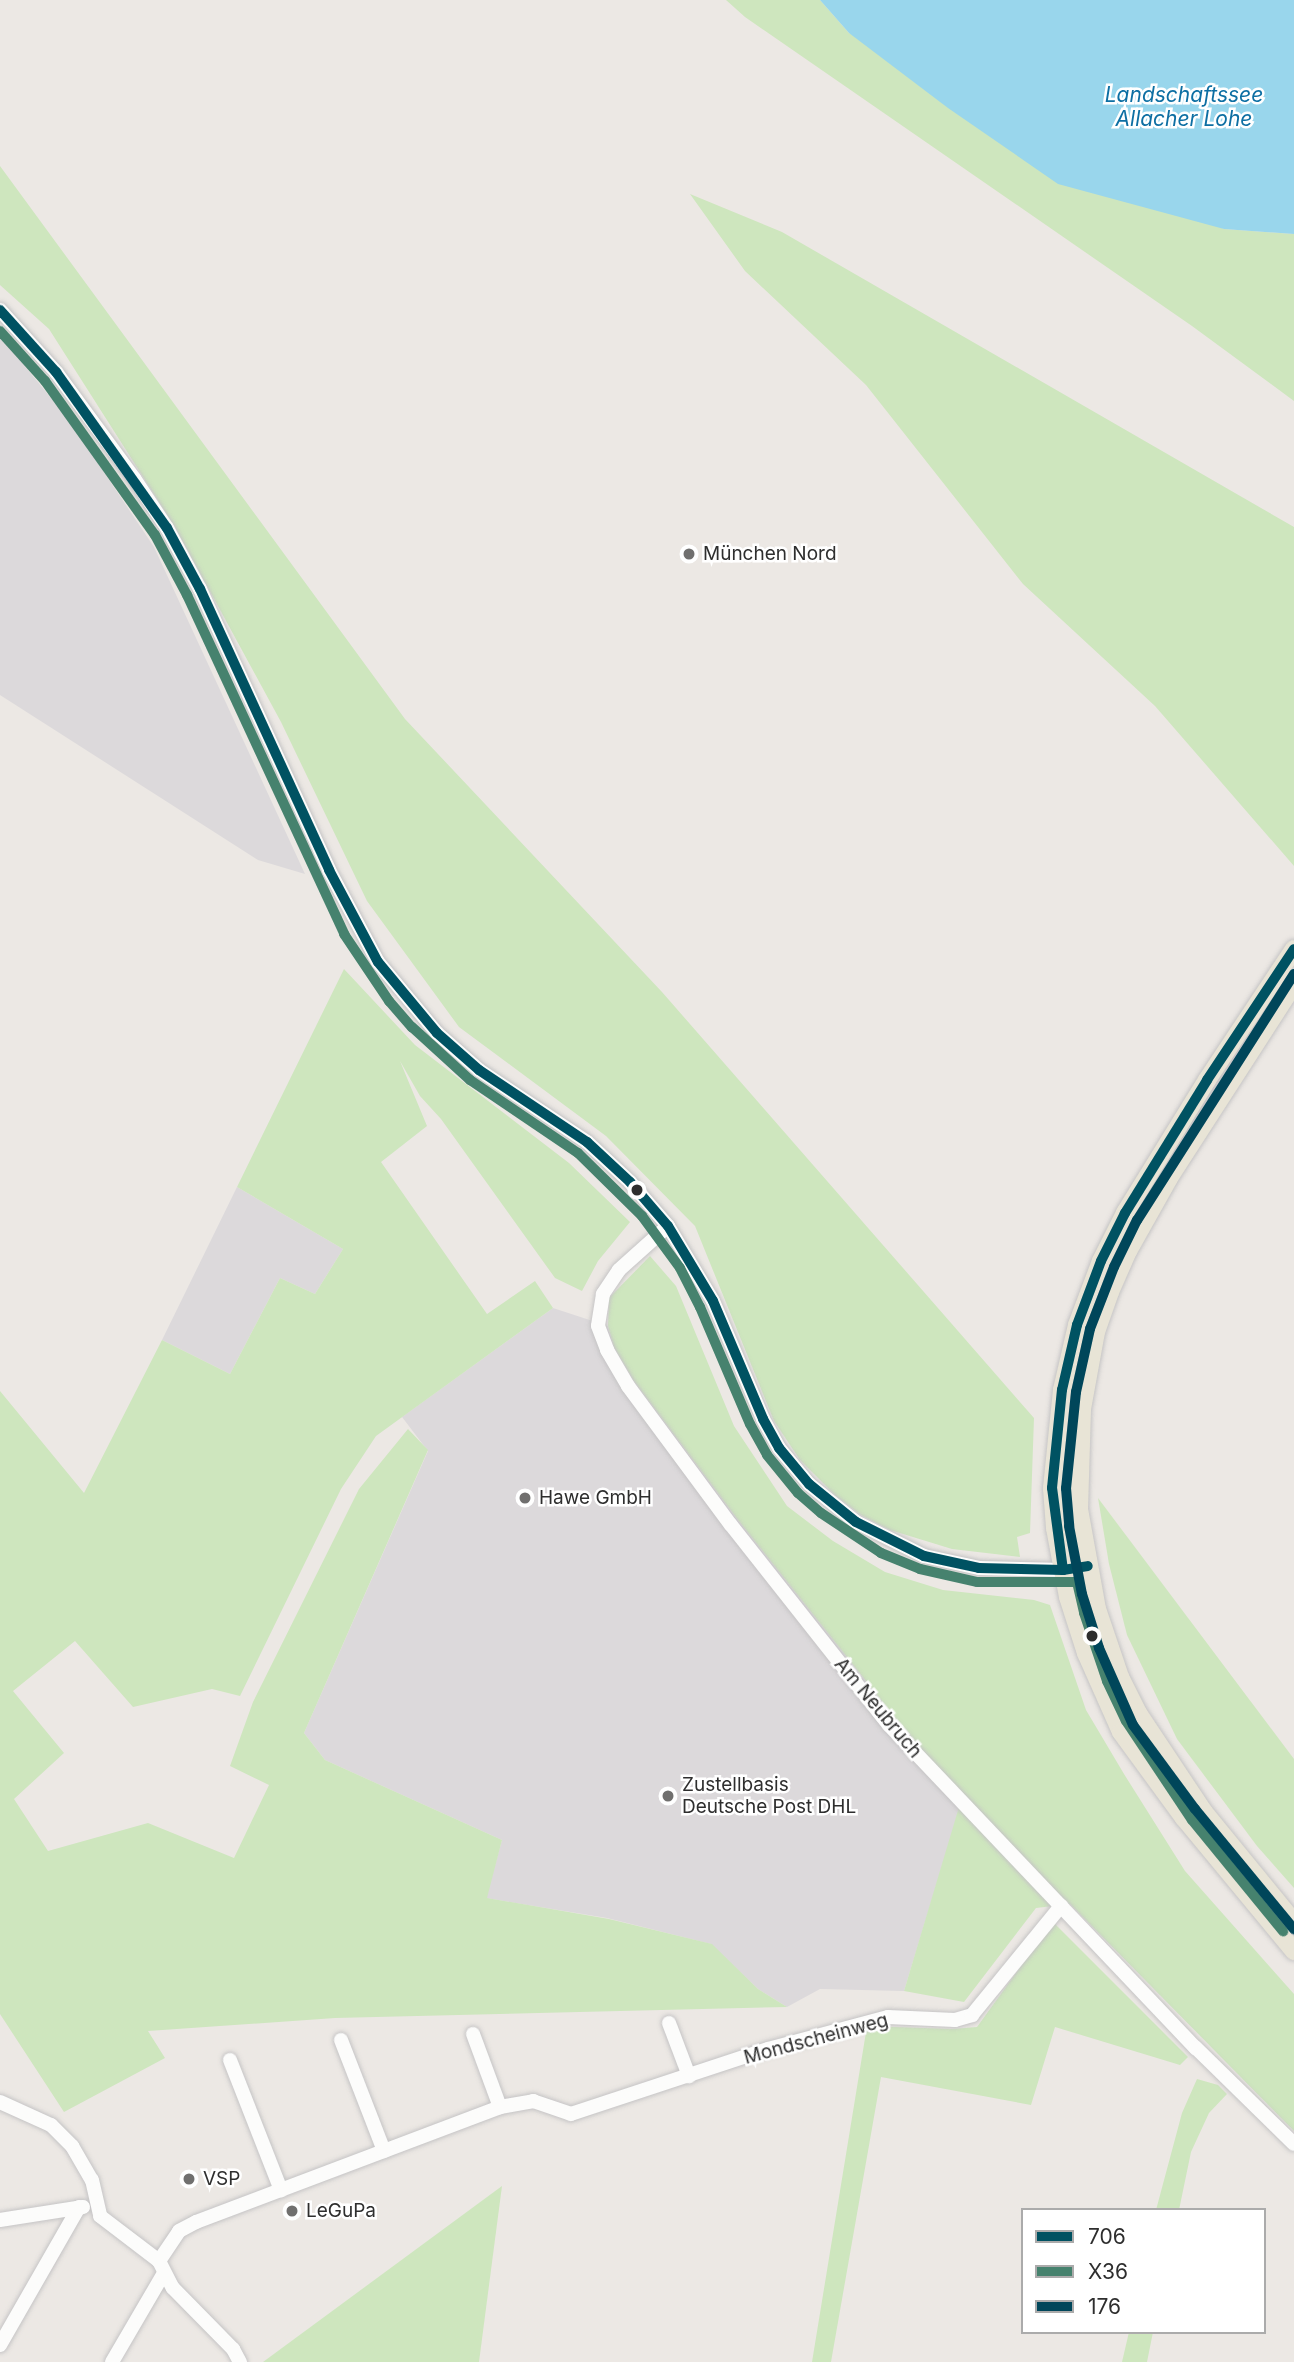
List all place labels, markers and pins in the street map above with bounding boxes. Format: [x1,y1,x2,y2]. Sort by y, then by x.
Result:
place label: München Nord [703,543,837,565]
marker: München Nord [681,546,697,562]
unlabelled marker [630,1183,644,1197]
place label: Hawe GmbH [539,1487,652,1509]
marker: Hawe GmbH [517,1490,533,1506]
unlabelled marker [1085,1629,1099,1643]
place label: Zustellbasis Deutsche Post DHL [682,1774,856,1818]
marker: Zustellbasis Deutsche Post DHL [660,1788,676,1804]
place label: VSP [203,2168,240,2190]
marker: VSP [181,2171,197,2187]
place label: LeGuPa [306,2200,376,2222]
marker: LeGuPa [284,2203,300,2219]

